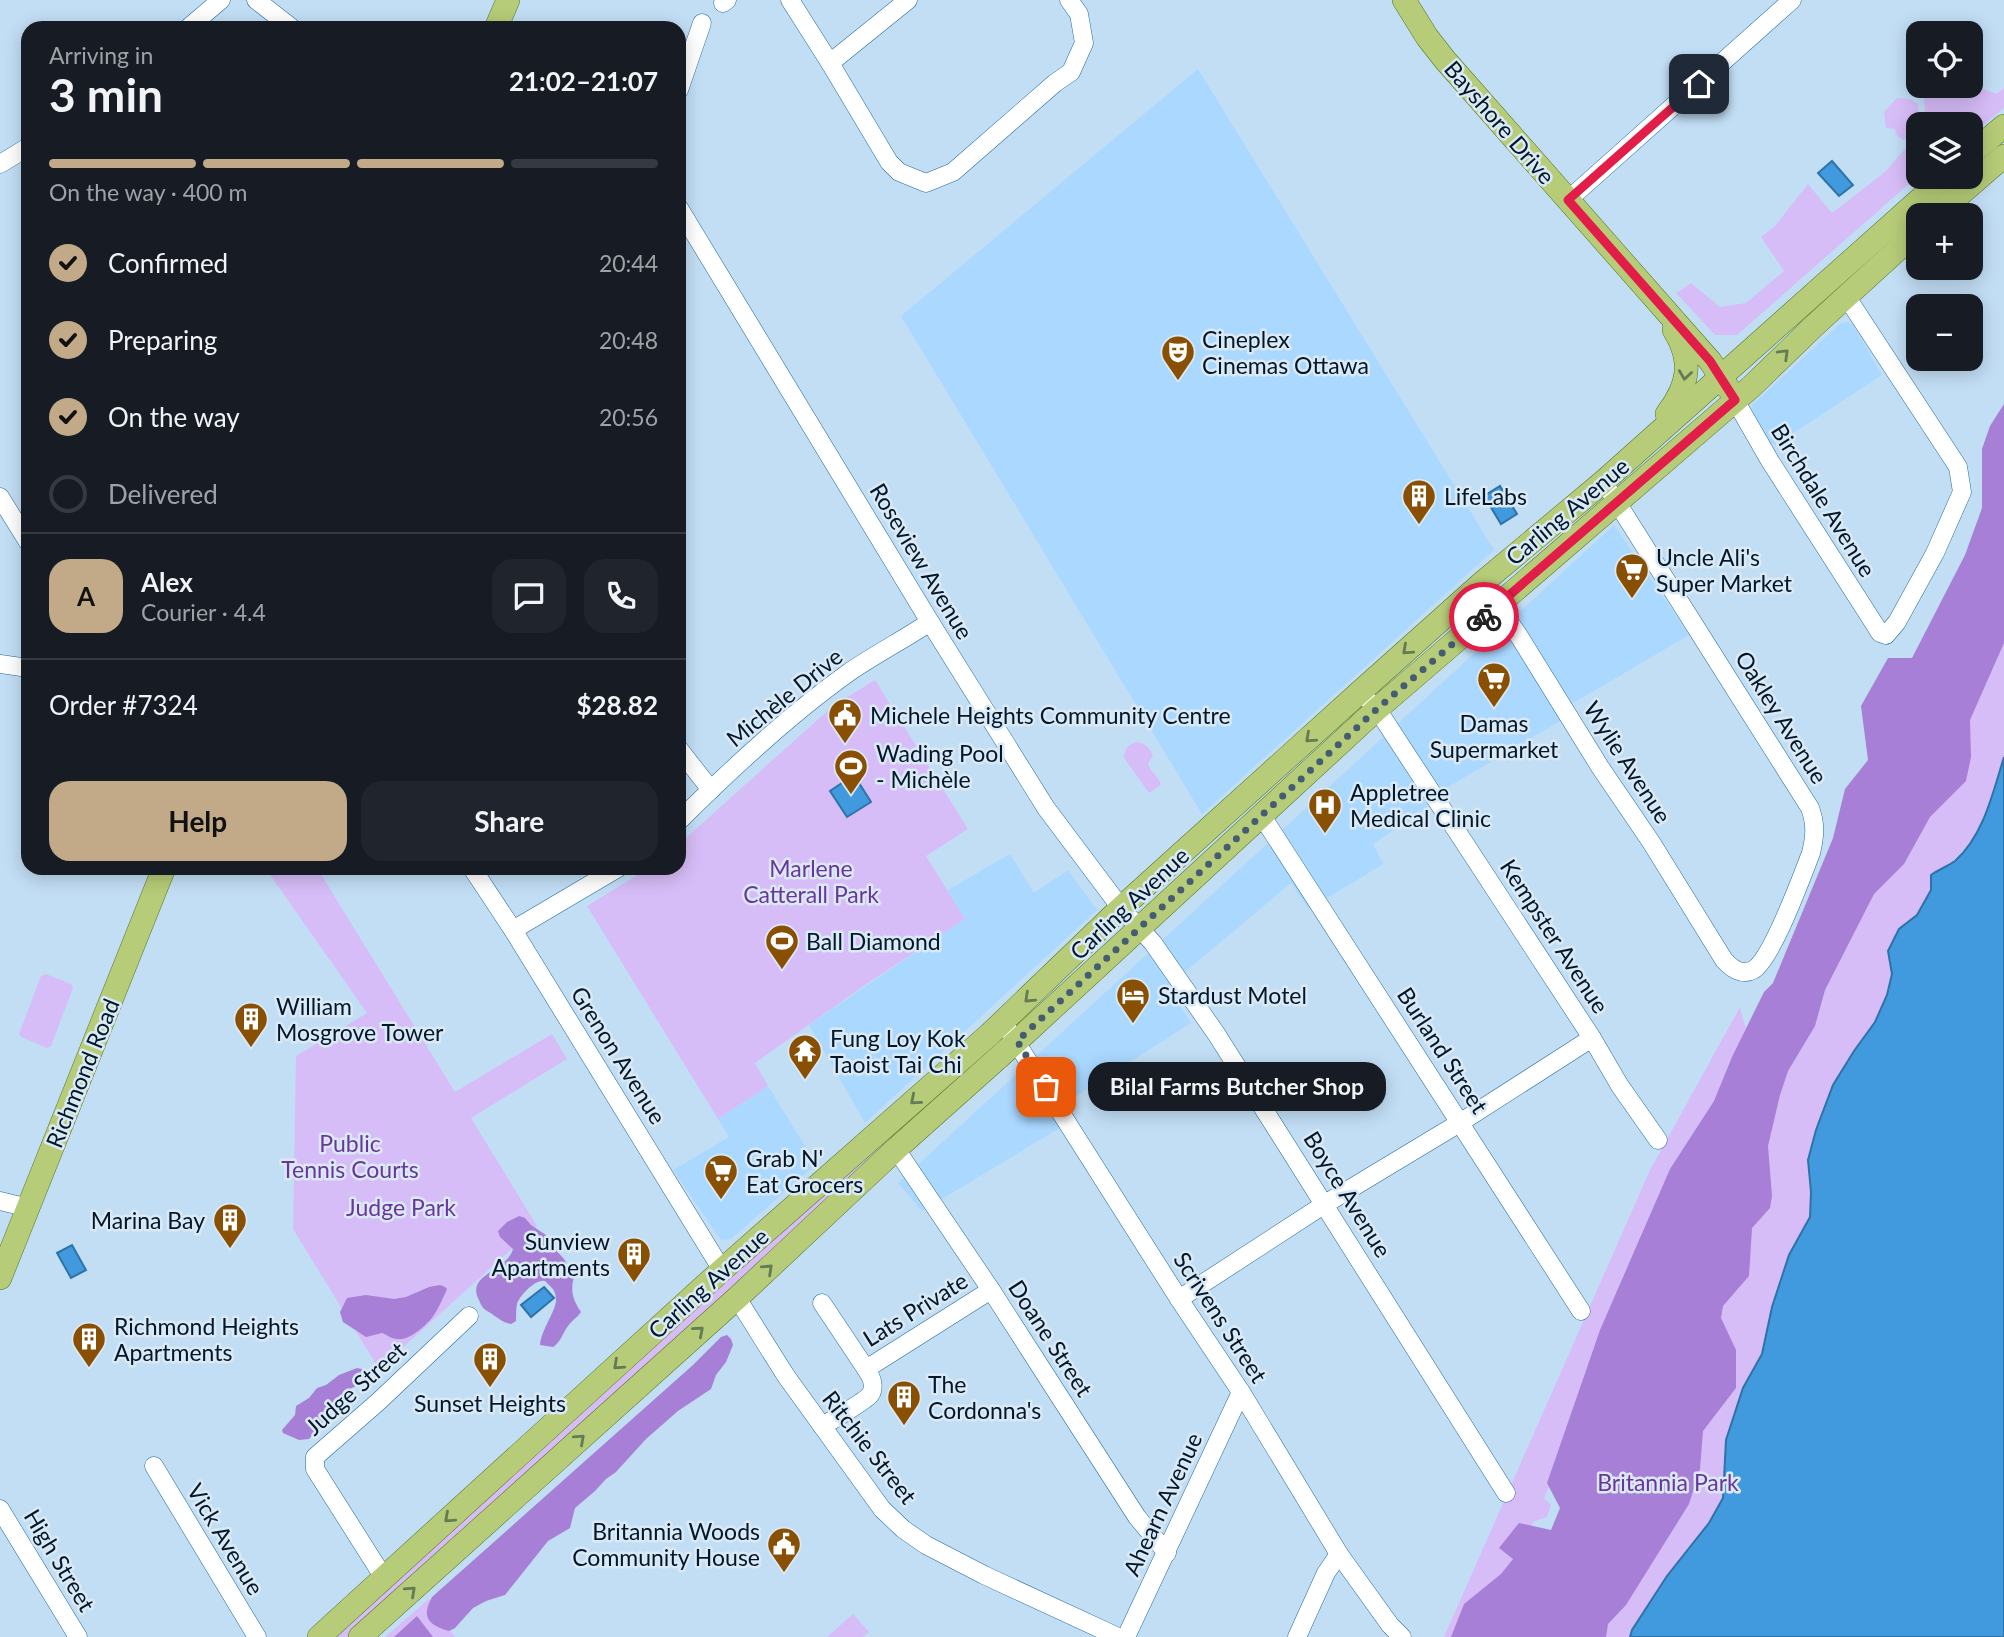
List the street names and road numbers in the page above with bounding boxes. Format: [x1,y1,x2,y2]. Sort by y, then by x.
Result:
street label: Bayshore Drive [1439,55,1561,189]
street label: Birchdale Avenue [1766,418,1882,582]
street label: Carling Avenue [1500,451,1634,571]
street label: Roseview Avenue [864,478,980,644]
street label: Michèle Drive [720,642,848,752]
street label: Oakley Avenue [1730,646,1834,788]
street label: Wylie Avenue [1578,696,1678,828]
street label: Carling Avenue [1064,841,1194,965]
street label: Kempster Avenue [1495,854,1615,1018]
street label: Grenon Avenue [566,981,672,1129]
street label: Burland Street [1392,982,1495,1119]
street label: Richmond Road [39,994,125,1152]
street label: Boyce Avenue [1298,1126,1398,1262]
street label: Carling Avenue [642,1222,774,1344]
street label: Scrivens Street [1168,1246,1274,1388]
street label: Lats Private [858,1266,972,1352]
street label: Doane Street [1003,1275,1099,1402]
street label: Judge Street [299,1335,412,1440]
street label: Ritchie Street [817,1385,923,1510]
street label: Ahearn Avenue [1117,1428,1207,1580]
street label: Vick Avenue [182,1478,270,1600]
street label: High Street [19,1504,102,1617]

